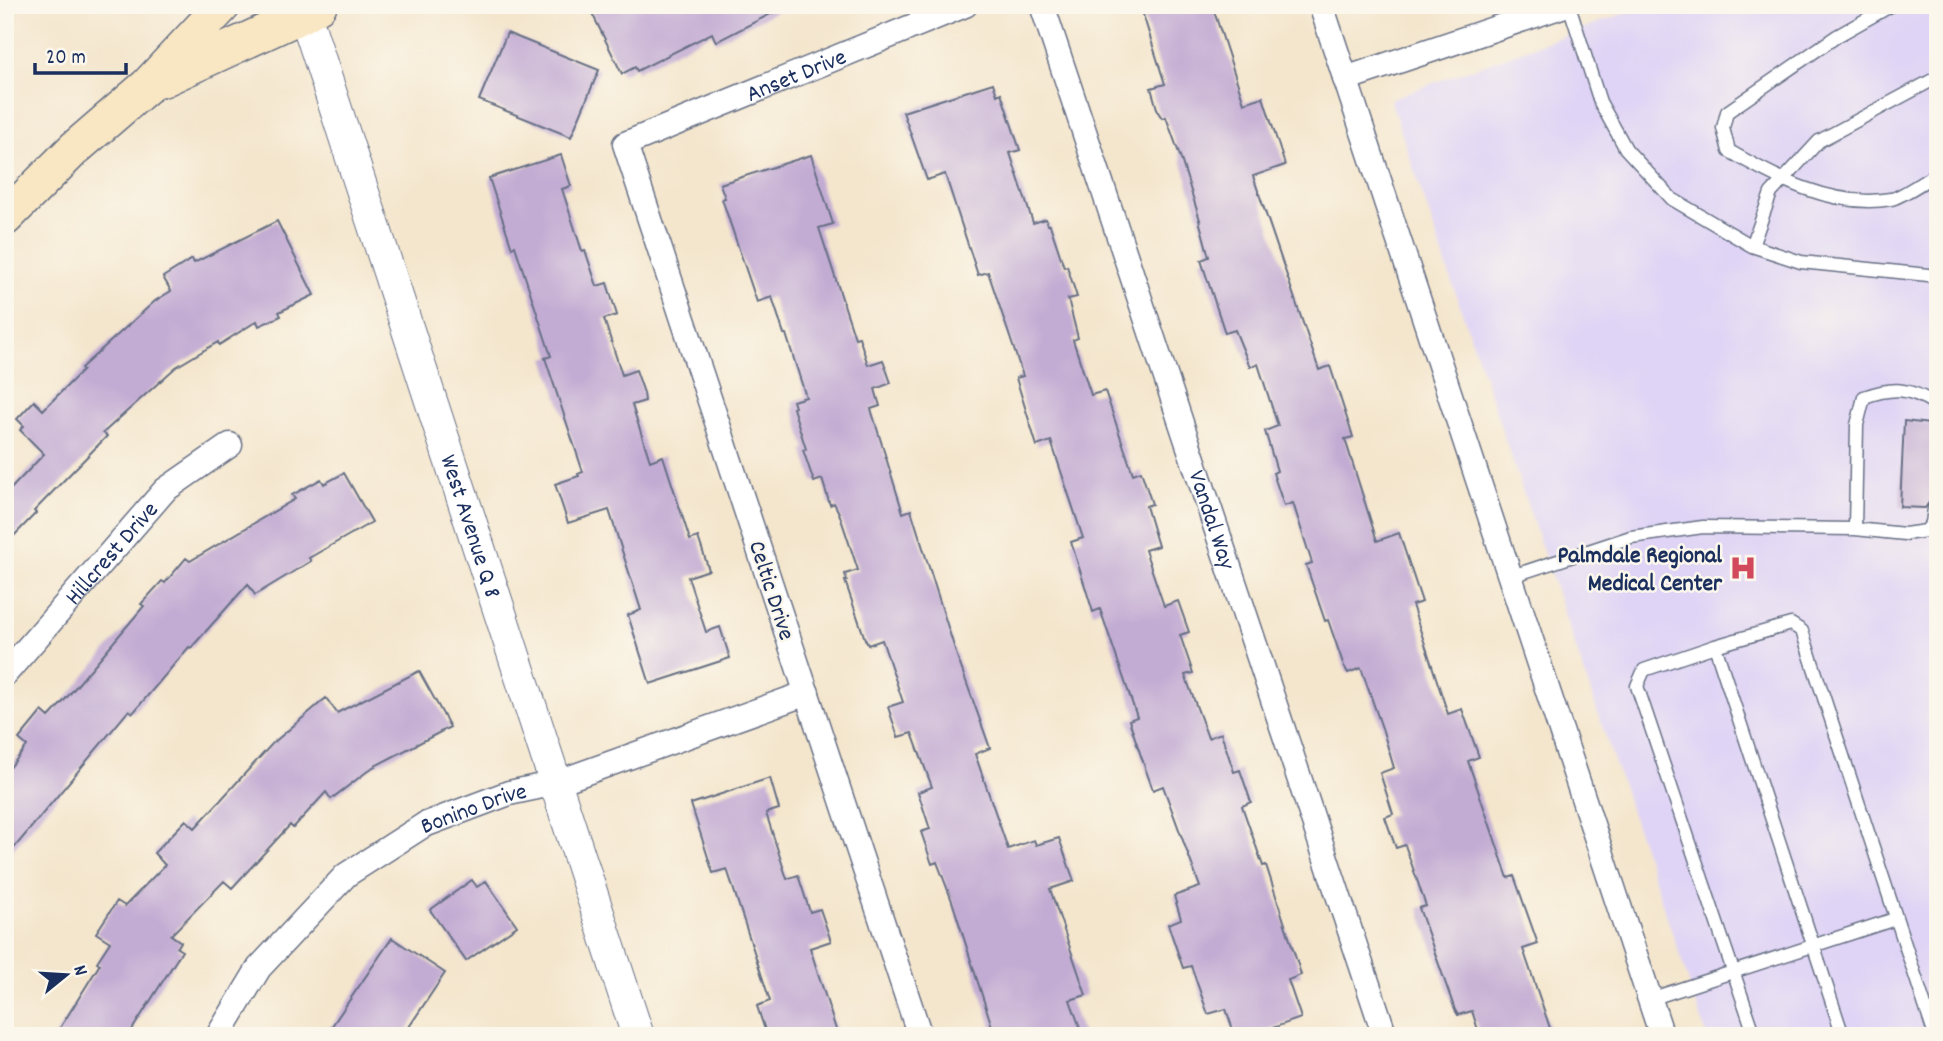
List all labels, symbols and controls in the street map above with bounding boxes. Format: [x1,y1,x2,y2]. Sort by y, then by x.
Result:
scale bar [35,32,126,76]
street label: Anset Drive [742,41,852,113]
text: 20 m [46,44,86,74]
street label: West Avenue Q 8 [430,451,508,603]
street label: Vandal Way [1178,466,1243,575]
street label: Hillcrest Drive [58,495,168,614]
street label: Celtic Drive [738,537,802,645]
place label: Palmdale Regional Medical Center [1557,540,1723,602]
hospital icon: Palmdale Regional Medical Center [1728,553,1758,583]
street label: Bonino Drive [416,776,530,845]
north arrow [32,940,102,1010]
text: N [65,962,93,979]

